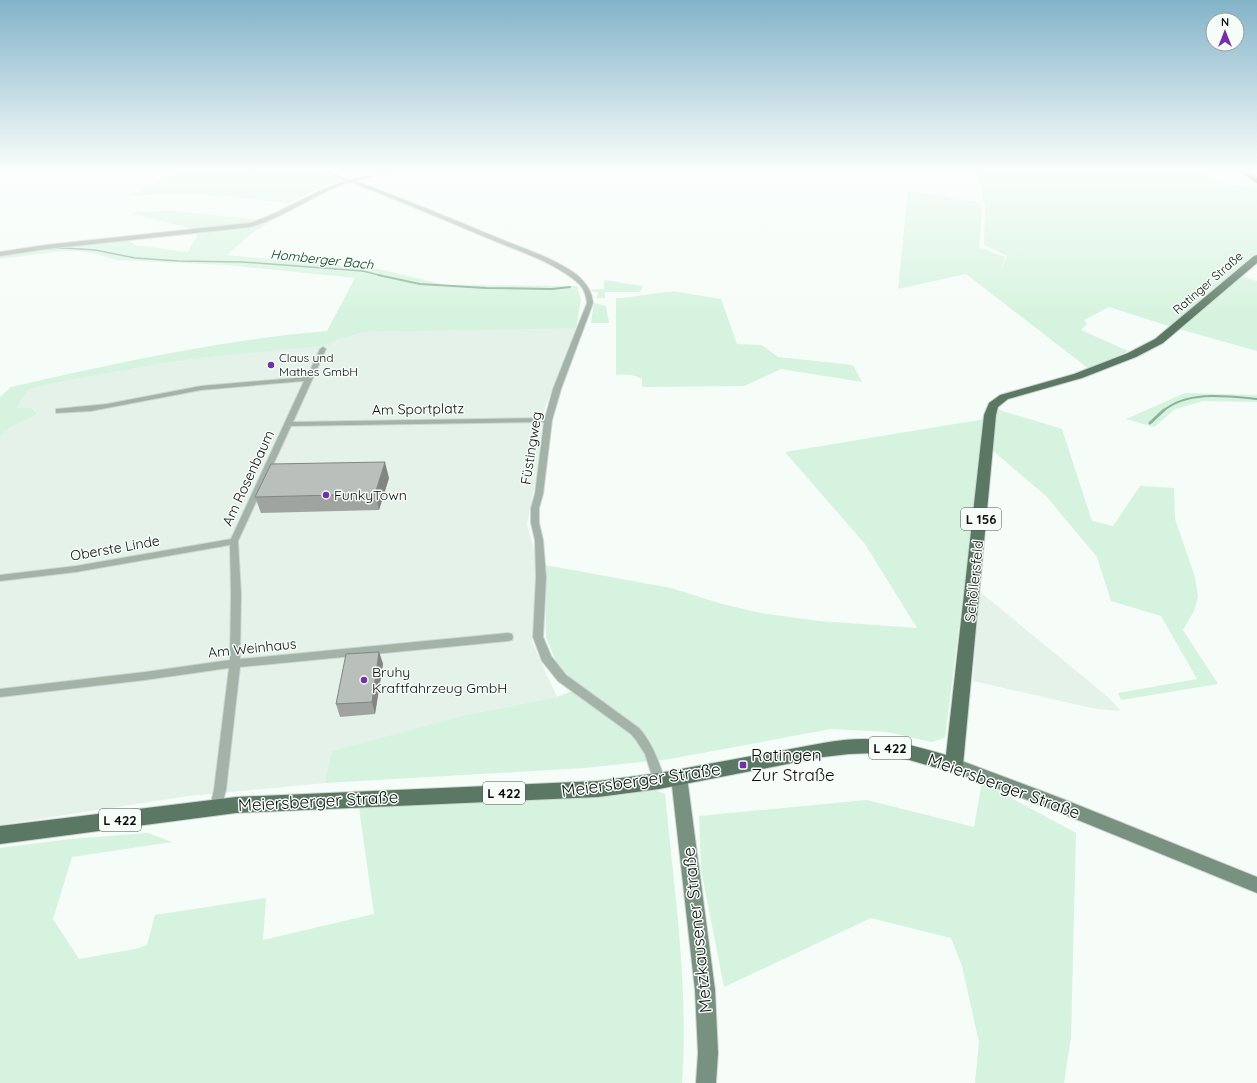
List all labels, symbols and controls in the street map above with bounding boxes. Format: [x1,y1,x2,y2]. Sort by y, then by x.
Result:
north arrow [1205,12,1245,52]
text: N [1221,15,1229,29]
water label: Homberger Bach [270,246,375,272]
street label: Ratinger Straße [1170,248,1246,317]
place label: Claus und Mathes GmbH [279,350,358,379]
marker: Claus und Mathes GmbH [266,360,276,370]
street label: Am Sportplatz [372,399,465,419]
street label: Füstingweg [516,410,546,486]
street label: Am Rosenbaum [218,427,278,529]
place label: FunkyTown [334,486,407,504]
marker: FunkyTown [321,490,331,500]
road number: L 156 [961,508,1001,530]
street label: Oberste Linde [69,531,161,565]
street label: Schöllersfeld [961,539,987,623]
street label: Am Weinhaus [207,634,297,662]
place label: Bruhy Kraftfahrzeug GmbH [372,663,507,697]
marker: Bruhy Kraftfahrzeug GmbH [359,675,369,685]
road number: L 422 [869,737,911,759]
place label: Ratingen Zur Straße [751,744,835,785]
street label: Meiersberger Straße [925,748,1083,823]
street label: Meiersberger Straße [560,758,722,801]
marker: Ratingen Zur Straße [738,760,748,770]
road number: L 422 [483,782,525,804]
street label: Meiersberger Straße [237,786,399,815]
road number: L 422 [99,809,141,831]
street label: Metzkausener Straße [677,846,716,1014]

